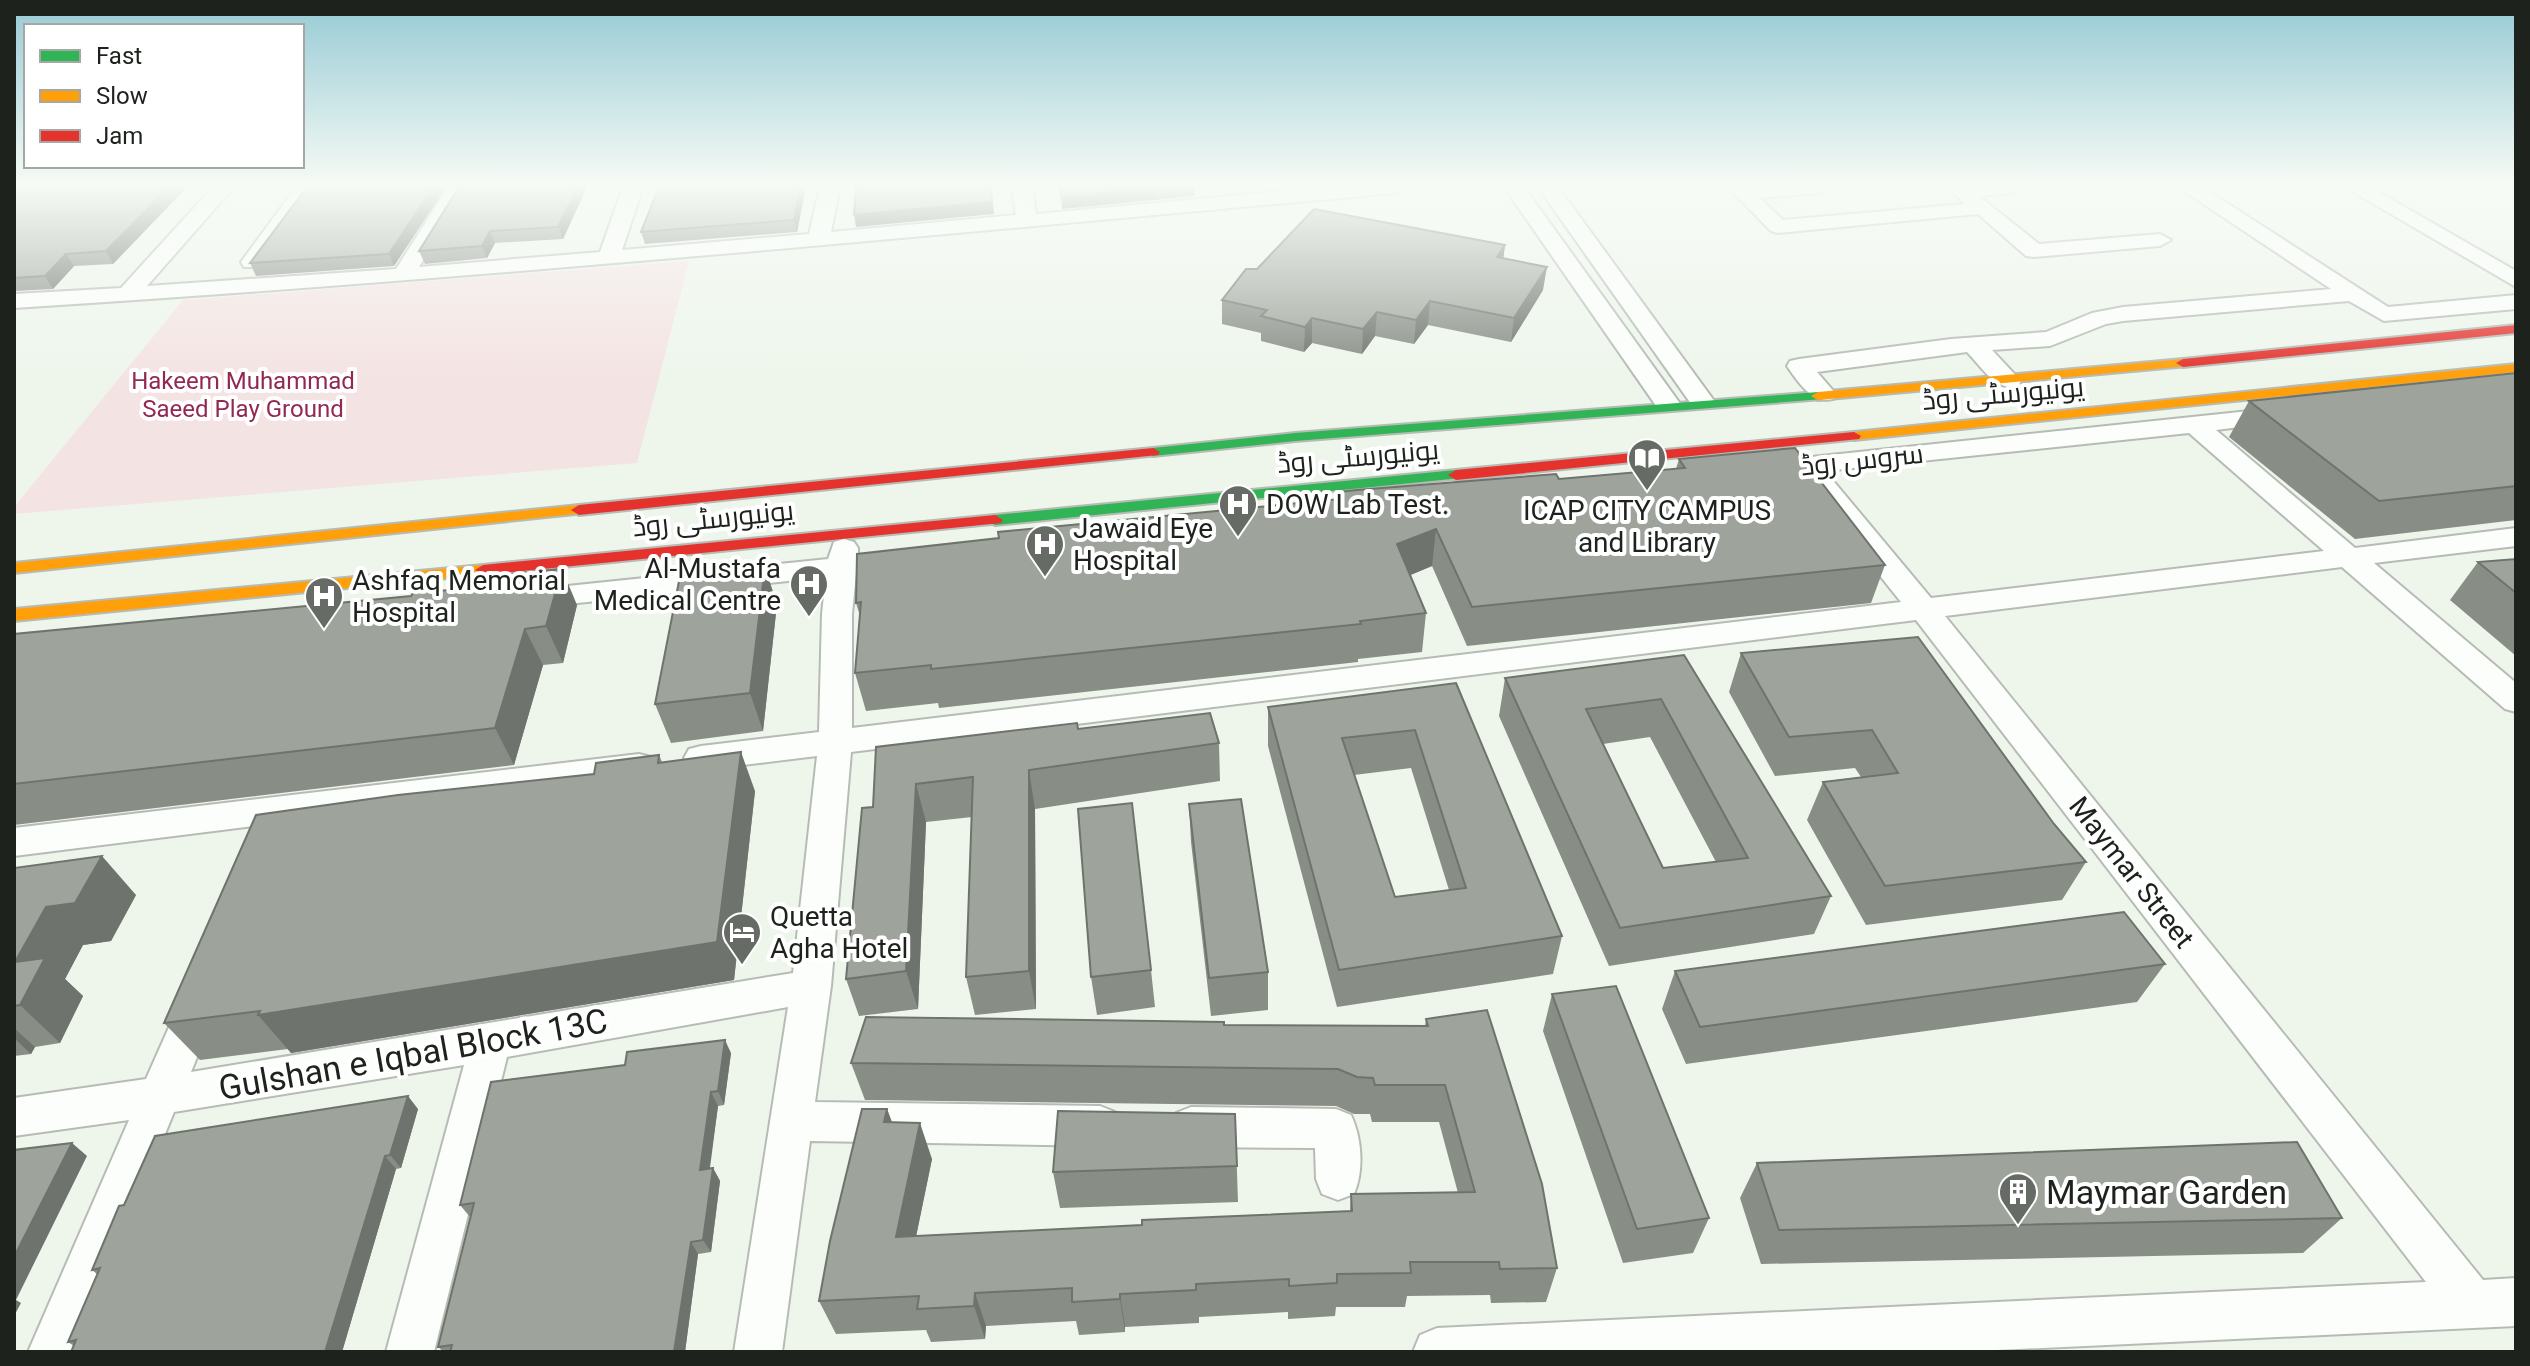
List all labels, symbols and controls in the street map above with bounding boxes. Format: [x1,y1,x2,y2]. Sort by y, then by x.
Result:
legend [24,24,304,168]
text: Fast [96,42,142,70]
text: Slow [96,82,148,110]
text: Jam [96,122,143,150]
park label: Hakeem Muhammad Saeed Play Ground [131,367,355,423]
street label: یونیورسٹی روڈ [1921,370,2086,417]
street label: یونیورسٹی روڈ [1276,433,1441,480]
library icon: ICAP CITY CAMPUS and Library [1626,437,1668,492]
street label: سروس روڈ [1799,437,1925,482]
hospital icon: DOW Lab Test. [1217,483,1259,538]
place label: DOW Lab Test. [1266,488,1449,521]
street label: یونیورسٹی روڈ [631,494,796,543]
place label: ICAP CITY CAMPUS and Library [1523,494,1771,559]
place label: Jawaid Eye Hospital [1073,512,1213,577]
hospital icon: Jawaid Eye Hospital [1024,523,1066,578]
place label: Al-Mustafa Medical Centre [594,552,781,617]
hospital icon: Al-Mustafa Medical Centre [788,563,830,618]
place label: Ashfaq Memorial Hospital [352,564,566,629]
hospital icon: Ashfaq Memorial Hospital [303,575,345,630]
street label: Maymar Street [2062,790,2201,954]
place label: Quetta Agha Hotel [770,900,908,965]
hotel icon: Quetta Agha Hotel [721,911,763,966]
street label: Gulshan e Iqbal Block 13C [215,1000,611,1108]
building icon: Maymar Garden [1997,1171,2039,1226]
place label: Maymar Garden [2046,1172,2287,1212]

